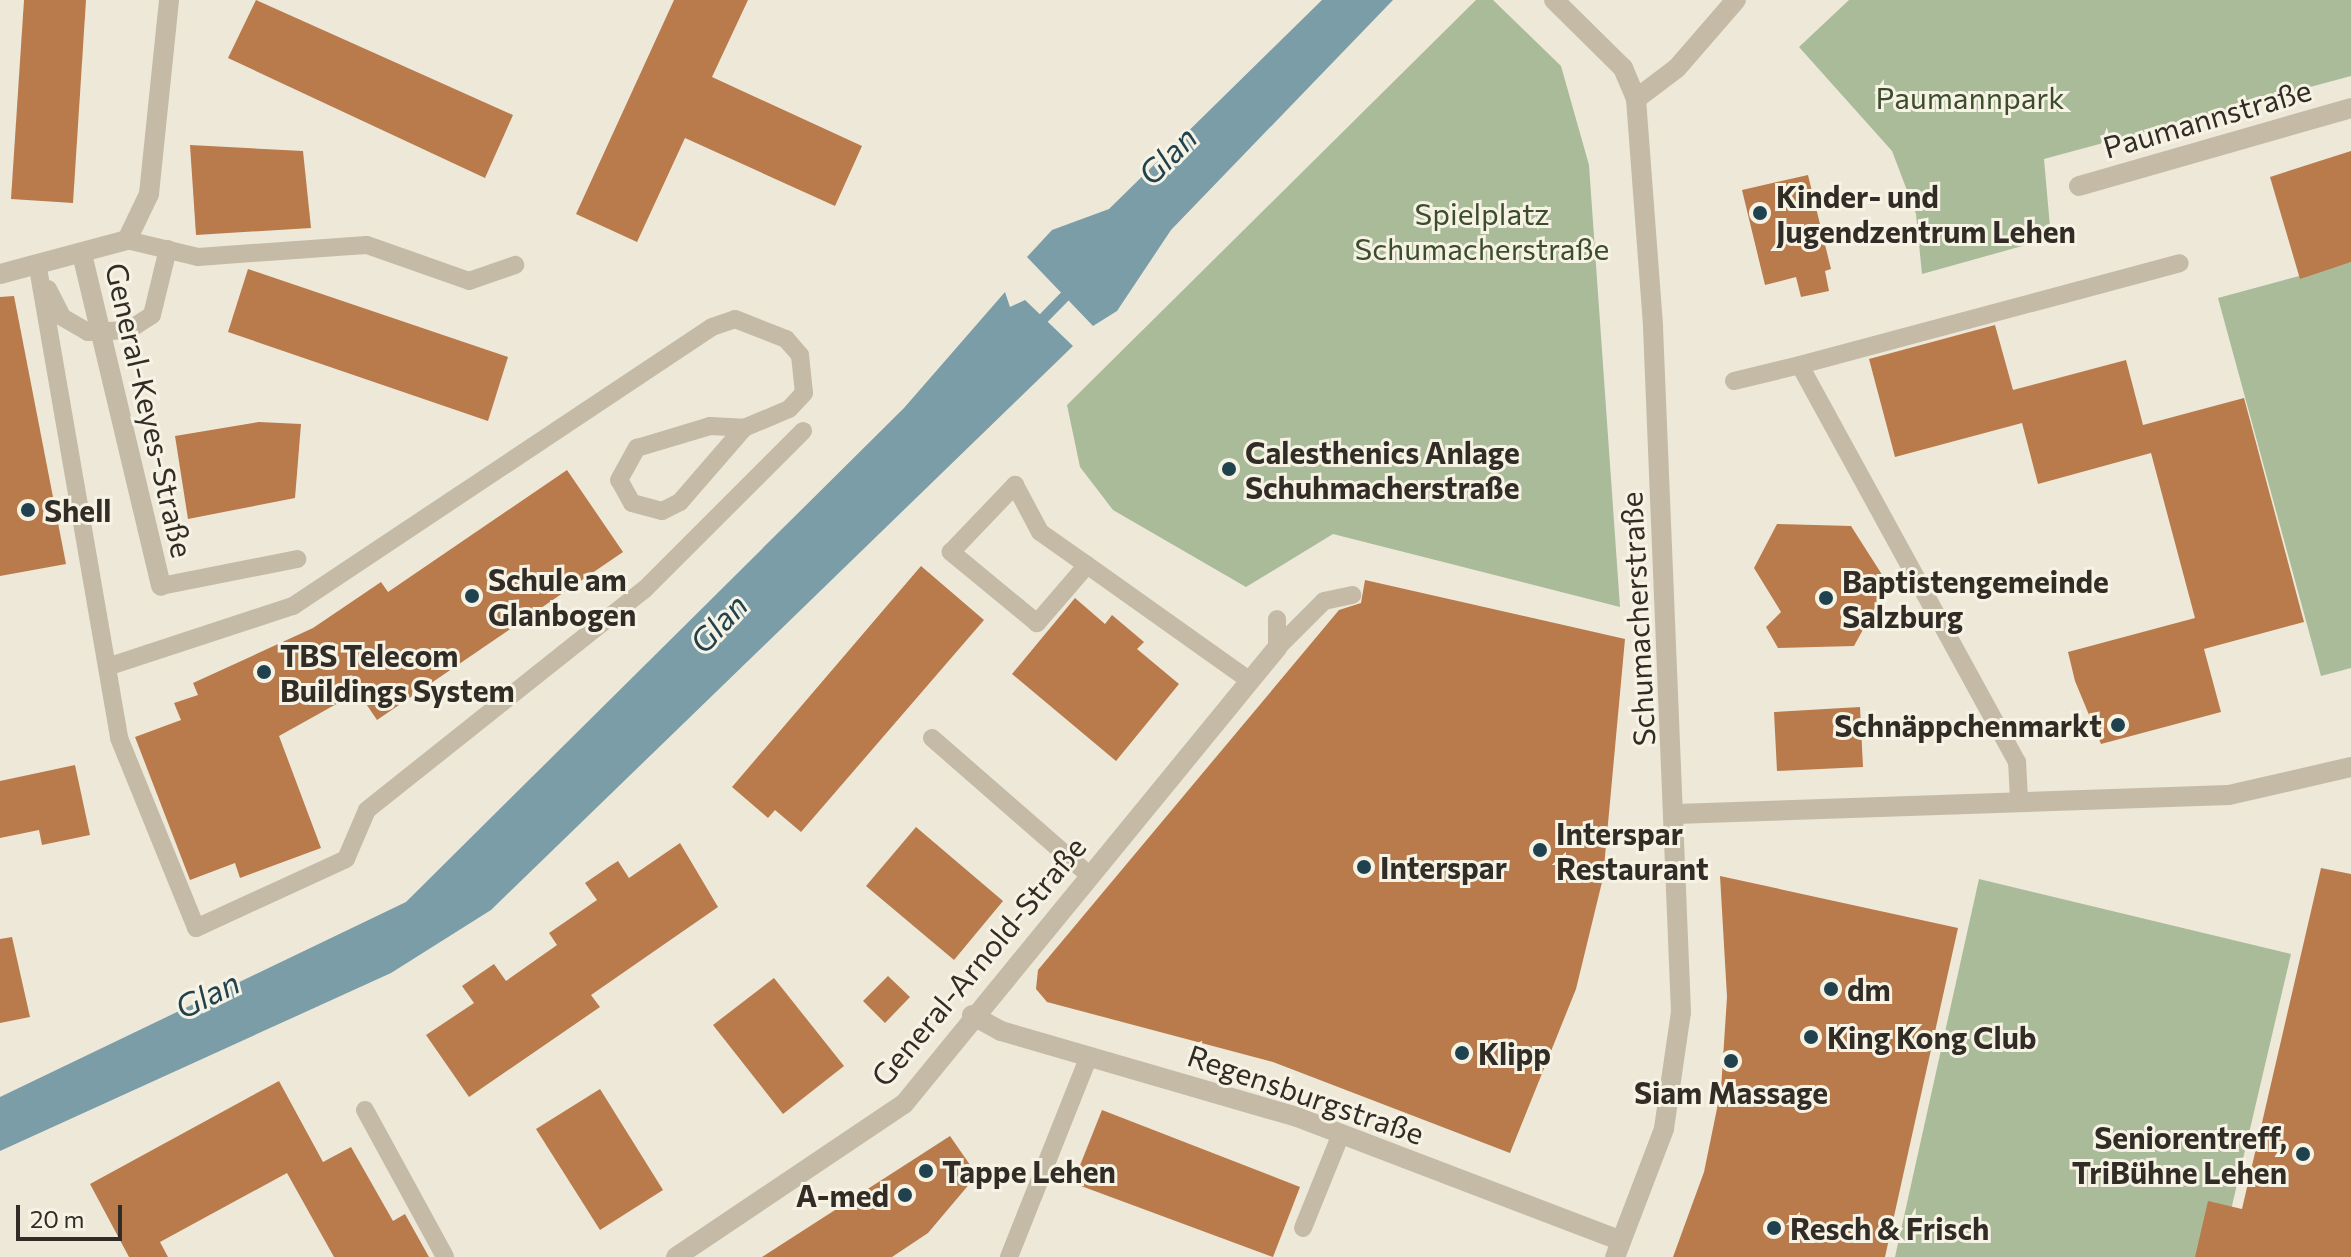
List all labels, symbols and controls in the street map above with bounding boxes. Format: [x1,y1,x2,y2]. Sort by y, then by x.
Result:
street label: Paumannstraße [2099,71,2315,165]
park label: Paumannpark [1875,79,2065,115]
water label: Glan [1130,118,1204,192]
place label: Kinder- und Jugendzentrum Lehen [1776,178,2076,248]
park label: Spielplatz Schumacherstraße [1355,195,1609,266]
marker: Kinder- und Jugendzentrum Lehen [1751,204,1769,222]
street label: General-Keyes-Straße [99,259,201,561]
place label: Calesthenics Anlage Schuhmacherstraße [1245,434,1520,504]
marker: Calesthenics Anlage Schuhmacherstraße [1220,460,1238,478]
street label: Schumacherstraße [1612,491,1662,747]
place label: Shell [44,492,112,528]
marker: Shell [19,501,37,519]
place label: Schule am Glanbogen [488,561,636,632]
place label: Baptistengemeinde Salzburg [1842,563,2109,634]
water label: Glan [681,586,755,660]
marker: Schule am Glanbogen [463,587,481,605]
marker: Baptistengemeinde Salzburg [1817,589,1835,607]
place label: TBS Telecom Buildings System [280,637,515,708]
marker: TBS Telecom Buildings System [255,663,273,681]
place label: Schnäppchenmarkt [1834,707,2102,743]
marker: Schnäppchenmarkt [2109,716,2127,734]
place label: Interspar Restaurant [1556,815,1709,886]
street label: General-Arnold-Straße [863,829,1093,1093]
marker: Interspar Restaurant [1531,841,1549,859]
place label: Interspar [1380,849,1507,885]
marker: Interspar [1355,858,1373,876]
water label: Glan [169,962,245,1026]
place label: dm [1847,971,1891,1007]
marker: dm [1822,980,1840,998]
place label: King Kong Club [1827,1019,2037,1055]
marker: King Kong Club [1802,1028,1820,1046]
place label: Klipp [1478,1035,1551,1071]
street label: Regensburgstraße [1183,1037,1429,1151]
marker: Klipp [1453,1044,1471,1062]
marker: Siam Massage [1722,1052,1740,1070]
place label: Siam Massage [1634,1074,1828,1110]
place label: Seniorentreff, TriBühne Lehen [2072,1119,2287,1190]
marker: Seniorentreff, TriBühne Lehen [2294,1145,2312,1163]
place label: Tappe Lehen [942,1153,1116,1189]
marker: Tappe Lehen [917,1162,935,1180]
place label: A-med [796,1177,889,1213]
marker: A-med [896,1186,914,1204]
scale bar [20,1189,126,1239]
text: 20 m [30,1204,84,1233]
place label: Resch & Frisch [1790,1210,1989,1246]
marker: Resch & Frisch [1765,1219,1783,1237]

